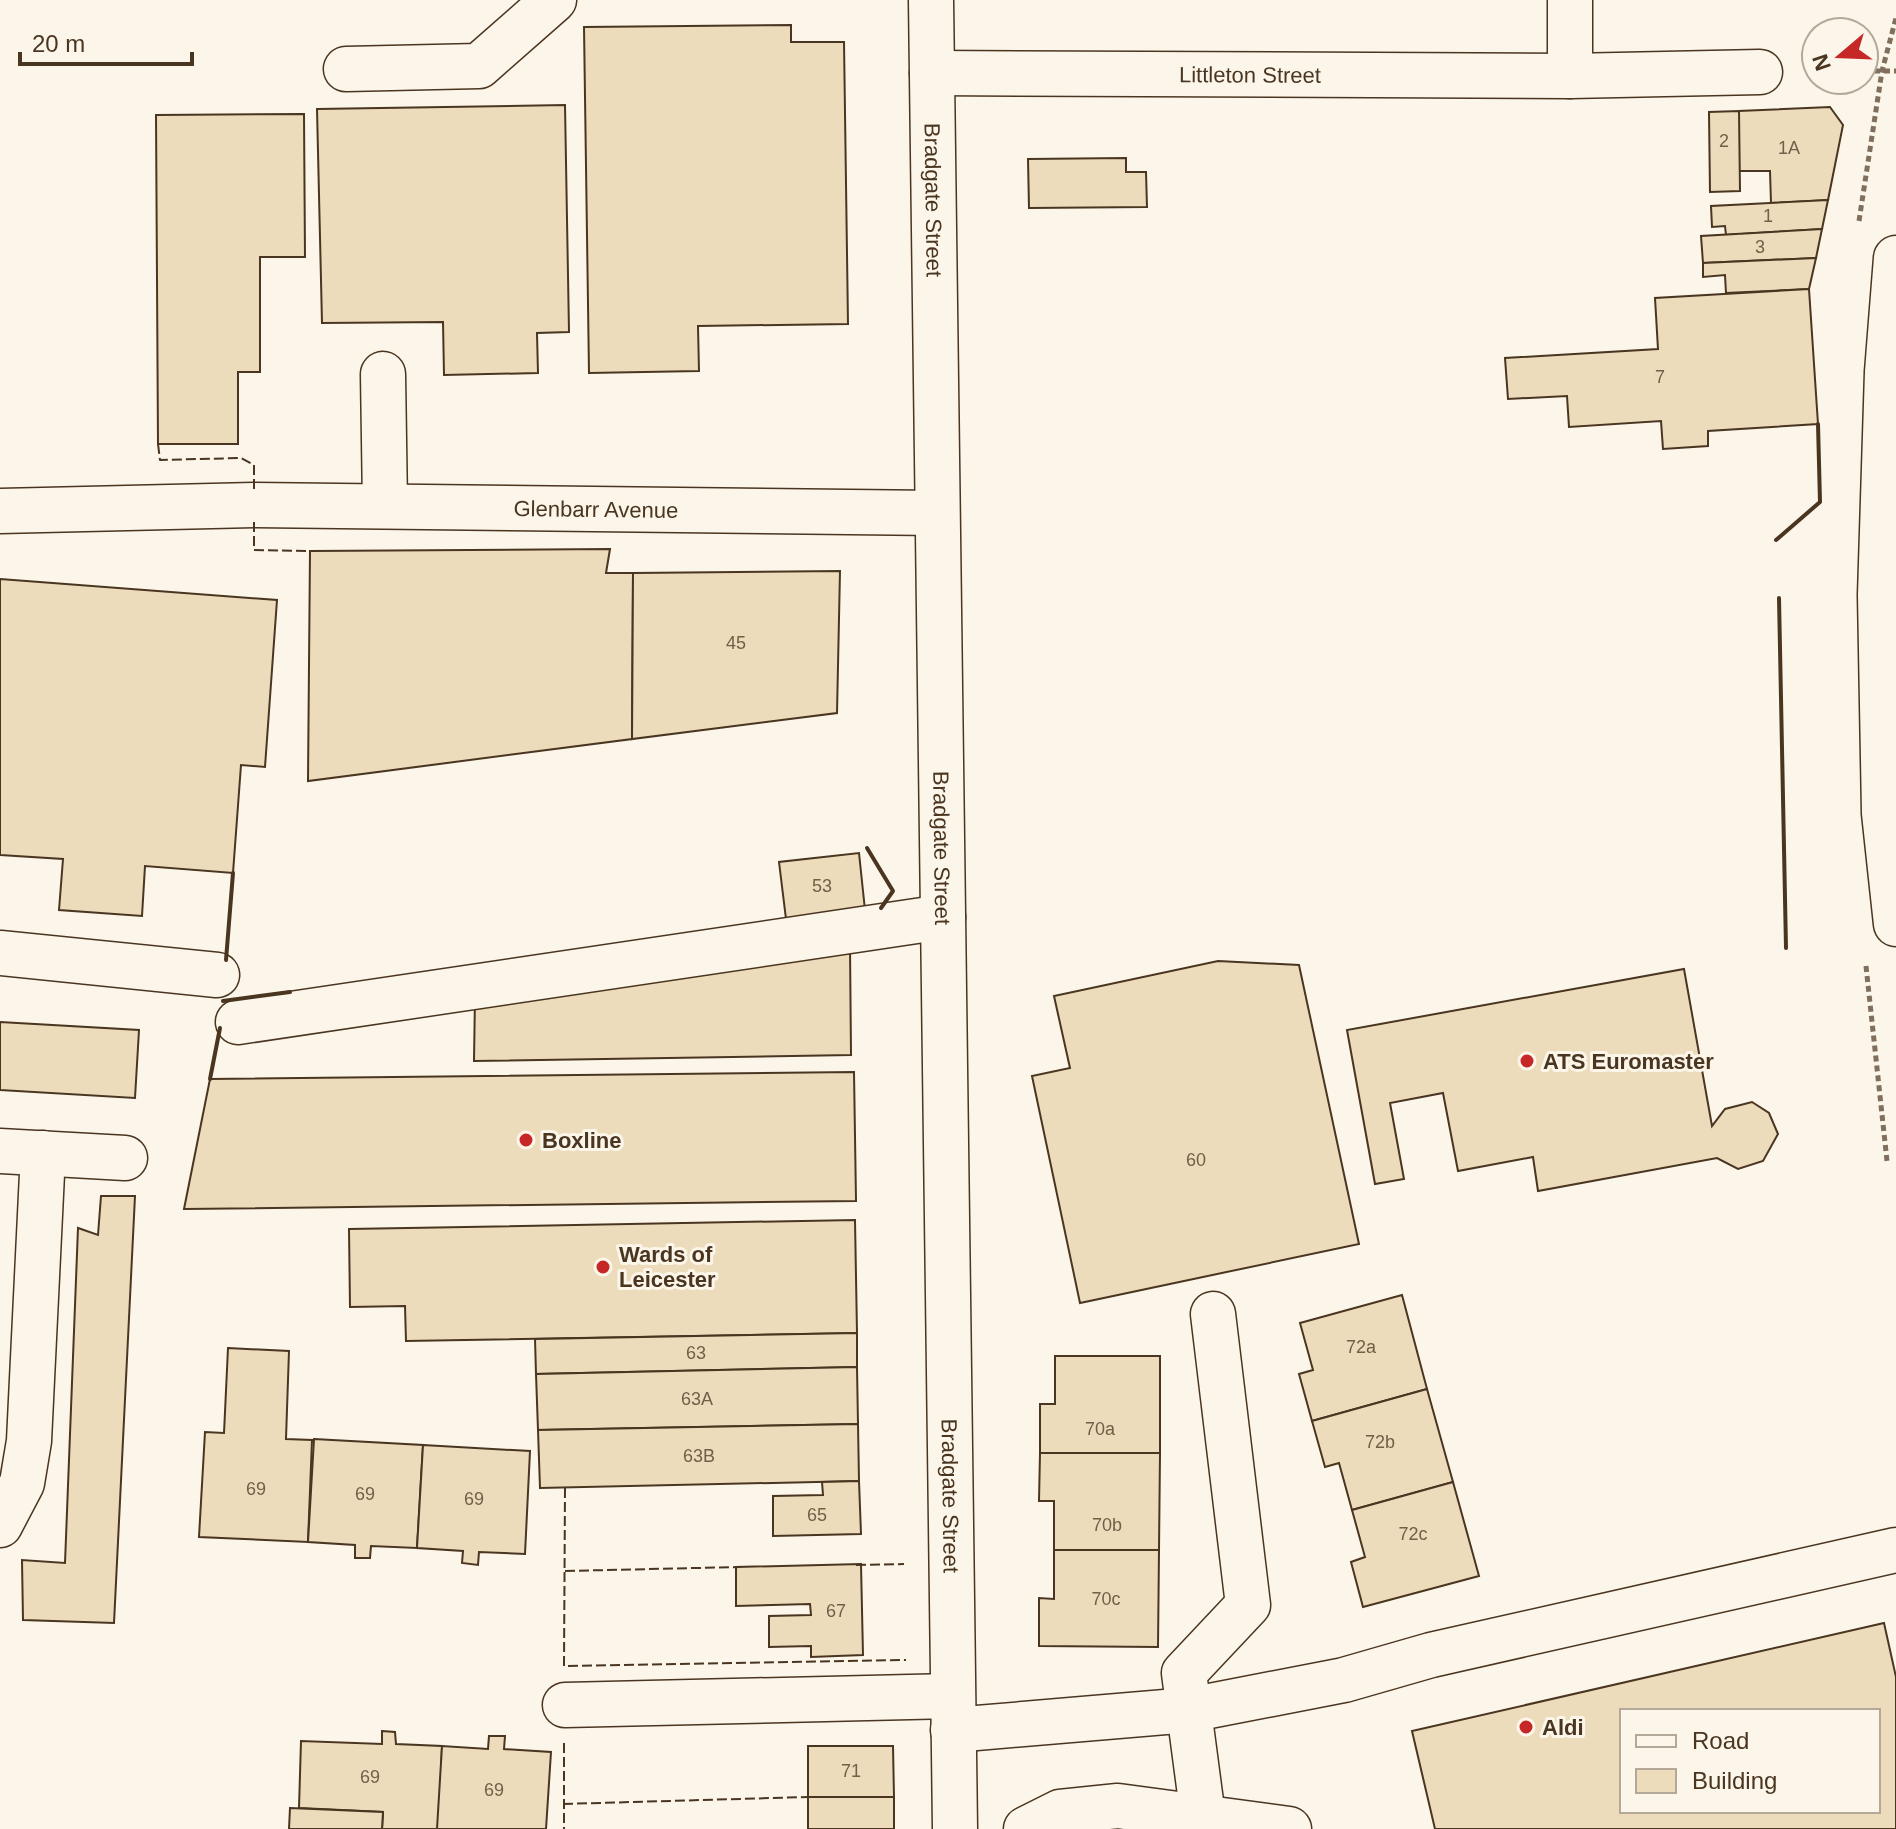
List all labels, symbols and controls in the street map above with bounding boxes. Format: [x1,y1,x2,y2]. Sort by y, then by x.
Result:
scale bar [20,16,192,66]
north arrow [1800,16,1880,96]
text: 20 m [32,30,85,57]
text: N [1807,51,1836,74]
street label: Littleton Street [1179,62,1321,88]
street label: Bradgate Street [920,123,947,277]
house number: 2 [1719,131,1729,151]
house number: 1A [1778,138,1800,158]
house number: 1 [1763,206,1773,226]
house number: 3 [1755,237,1765,257]
house number: 7 [1655,367,1665,387]
street label: Glenbarr Avenue [513,496,678,523]
house number: 45 [726,633,746,653]
street label: Bradgate Street [928,771,955,925]
house number: 53 [812,876,832,896]
place label: ATS Euromaster [1543,1049,1714,1074]
marker: ATS Euromaster [1518,1052,1536,1070]
place label: Boxline [542,1128,621,1153]
marker: Boxline [517,1131,535,1149]
house number: 60 [1186,1150,1206,1170]
place label: Wards of Leicester [619,1242,716,1292]
marker: Wards of Leicester [594,1258,612,1276]
house number: 72a [1346,1337,1377,1357]
house number: 63 [686,1343,706,1363]
house number: 63A [681,1389,713,1409]
street label: Bradgate Street [937,1419,964,1573]
house number: 70a [1085,1419,1116,1439]
house number: 72b [1365,1432,1395,1452]
house number: 63B [683,1446,715,1466]
house number: 69 [246,1479,266,1499]
house number: 69 [355,1484,375,1504]
house number: 69 [464,1489,484,1509]
house number: 65 [807,1505,827,1525]
house number: 70b [1092,1515,1122,1535]
house number: 72c [1398,1524,1428,1544]
house number: 70c [1091,1589,1121,1609]
house number: 67 [826,1601,846,1621]
legend [1620,1709,1880,1813]
place label: Aldi [1542,1715,1584,1740]
marker: Aldi [1517,1718,1535,1736]
text: Road [1692,1727,1749,1754]
house number: 71 [841,1761,861,1781]
house number: 69 [360,1767,380,1787]
text: Building [1692,1767,1777,1794]
house number: 69 [484,1780,504,1800]

